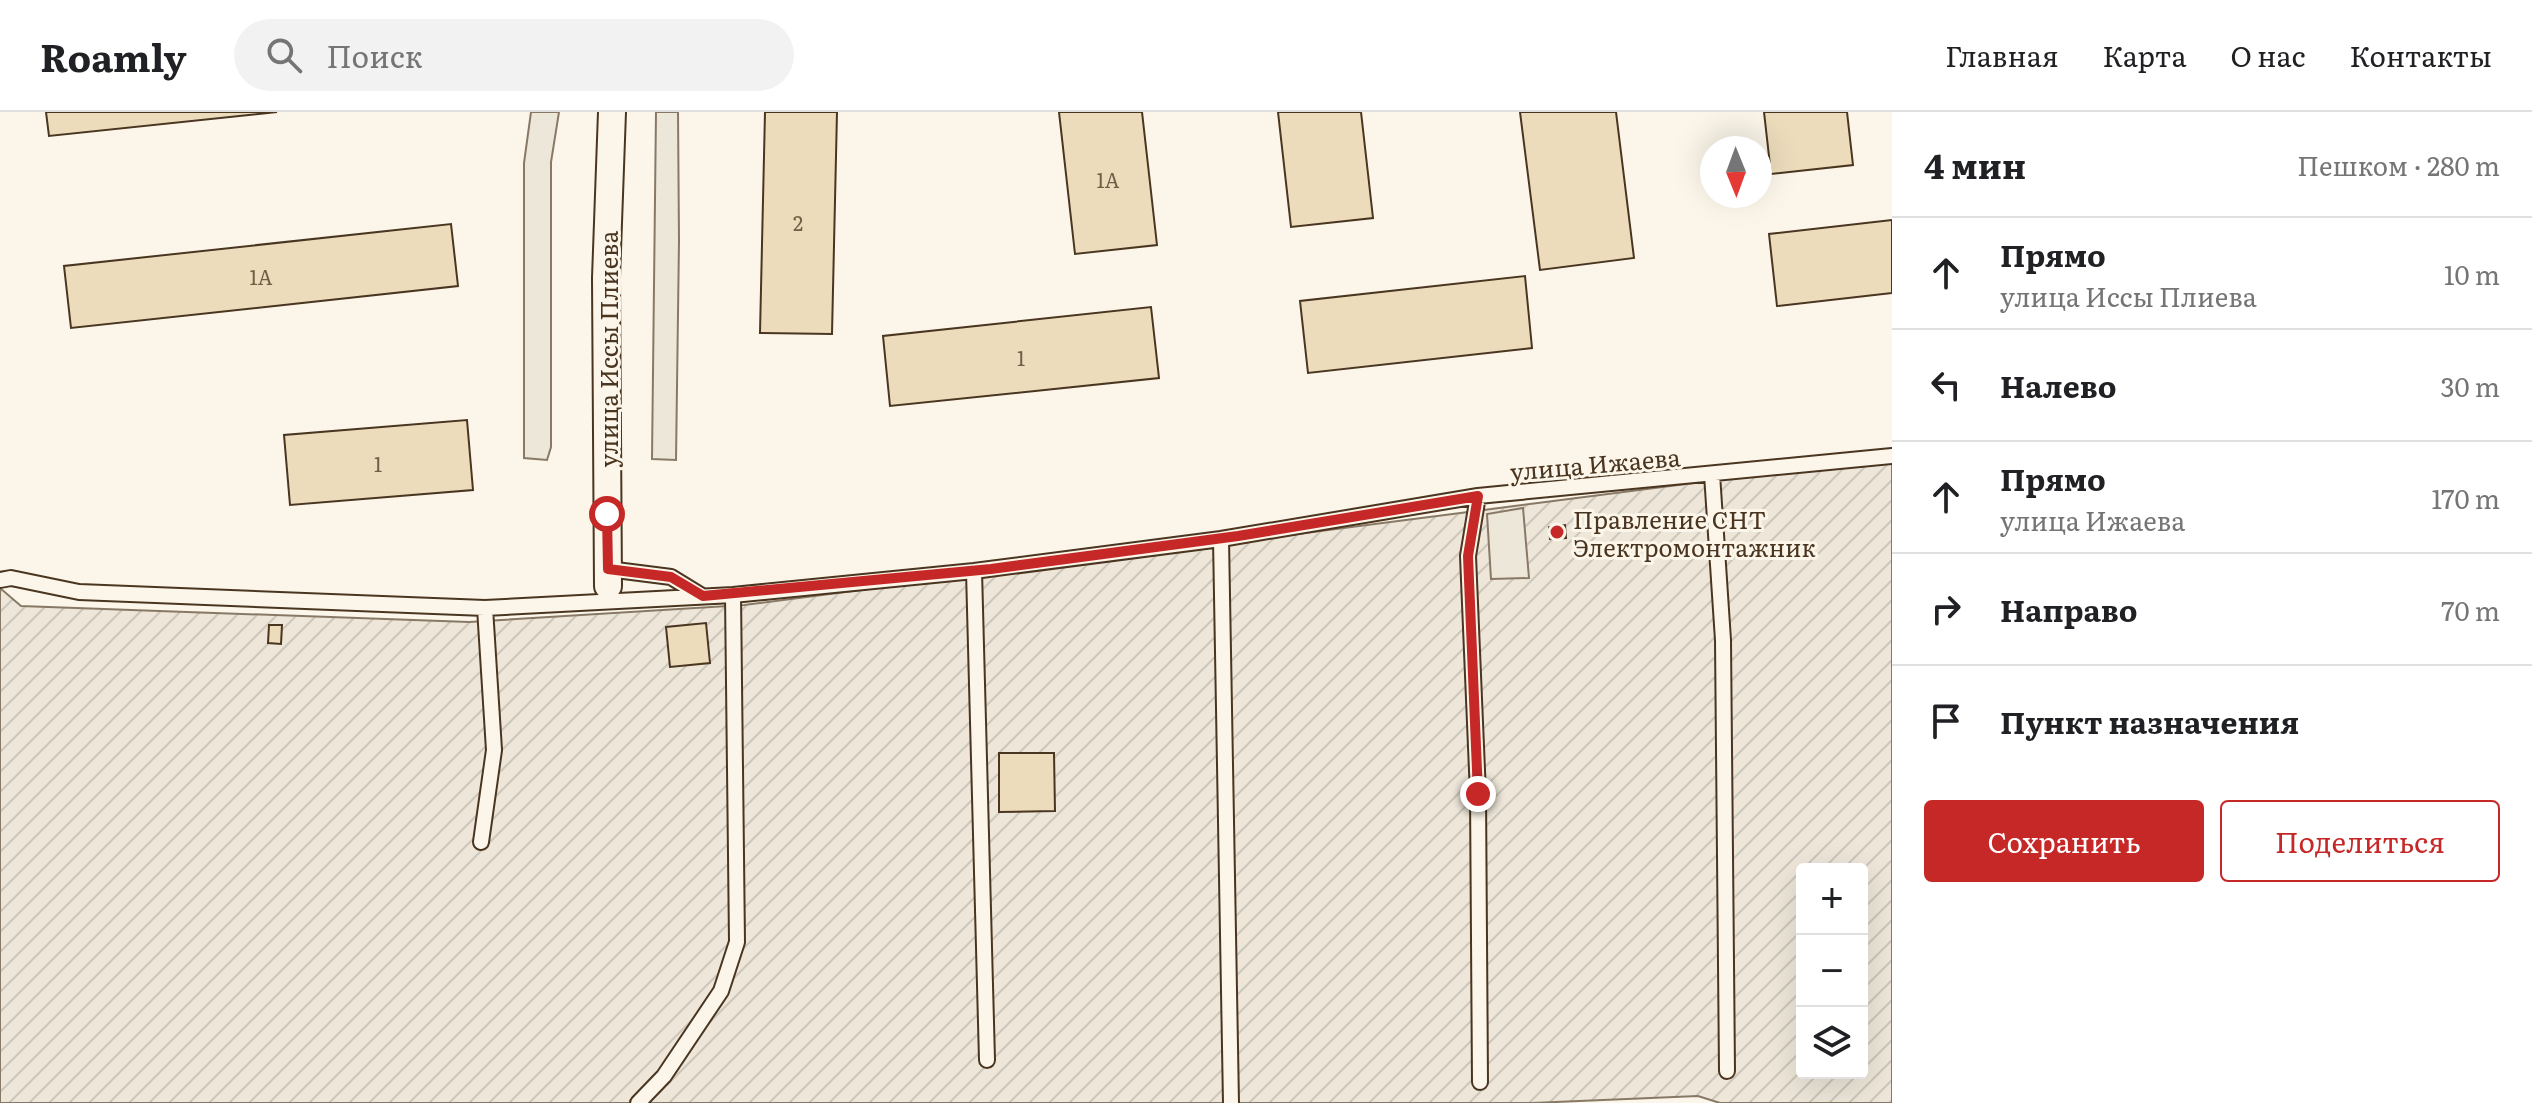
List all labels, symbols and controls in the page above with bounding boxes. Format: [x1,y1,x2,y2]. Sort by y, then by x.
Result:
search box [234,19,794,91]
text: Roamly [40,27,186,84]
icon: search [262,33,306,77]
text: Поиск [326,33,422,77]
text: Главная [1945,34,2059,76]
text: Карта [2103,34,2186,76]
text: О нас [2230,34,2306,76]
text: Контакты [2350,34,2492,76]
north arrow [1700,136,1772,208]
text: 4 мин [1924,139,2026,189]
text: Пешком · 280 m [2297,145,2500,184]
house number: 1А [1097,164,1120,194]
house number: 2 [793,207,803,237]
street label: улица Иссы Плиева [590,230,625,468]
text: Прямо [2000,232,2106,276]
icon: ahead [1924,251,1968,295]
text: 10 m [2444,254,2500,293]
house number: 1А [250,261,273,291]
text: улица Иссы Плиева [2000,276,2257,315]
house number: 1 [1017,342,1025,372]
icon: left [1924,363,1968,407]
text: Налево [2000,363,2116,407]
text: 30 m [2440,366,2500,405]
street label: улица Ижаева [1508,438,1682,488]
house number: 1 [374,448,382,478]
text: Прямо [2000,456,2106,500]
icon: ahead [1924,475,1968,519]
text: 170 m [2432,478,2500,517]
route start [589,496,625,532]
text: улица Ижаева [2000,500,2185,539]
place label: Правление СНТ Электромонтажник [1573,501,1816,564]
marker: Правление СНТ Электромонтажник [1548,523,1566,541]
icon: right [1924,587,1968,631]
text: Направо [2000,587,2138,631]
text: 70 m [2441,590,2500,629]
icon: arrive [1924,699,1968,743]
text: Пункт назначения [2000,699,2299,743]
route end [1460,776,1496,812]
button: Сохранить [1924,800,2204,882]
button: Поделиться [2220,800,2500,882]
map controls [1796,863,1868,1079]
button: + [1796,863,1868,935]
button: − [1796,935,1868,1007]
button: layers [1796,1007,1868,1079]

